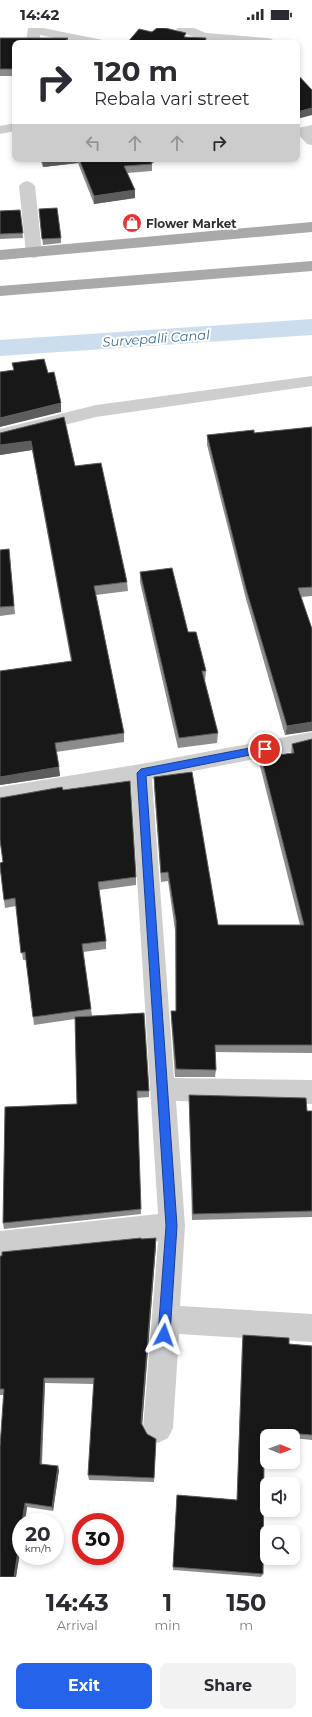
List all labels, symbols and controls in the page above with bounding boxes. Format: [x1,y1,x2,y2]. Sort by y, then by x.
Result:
text: 14:42 [20,5,59,24]
text: 120 m [94,54,178,88]
icon: right [28,56,80,108]
text: Rebala vari street [94,88,250,110]
icon: left [82,132,104,154]
icon: ahead [124,132,146,154]
icon: ahead [166,132,188,154]
icon: right [208,132,230,154]
shop icon: Flower Market [121,212,143,234]
place label: Flower Market [146,216,237,231]
water label: Survepalli Canal [102,326,211,350]
pin [248,732,282,766]
icon: arrive [254,738,276,760]
position arrow [143,1314,185,1356]
north arrow [260,1429,300,1469]
map controls [260,1429,300,1565]
button: sound [260,1477,300,1517]
speed limit sign: 30 [72,1513,124,1565]
text: 20 [25,1522,51,1546]
button: search [260,1525,300,1565]
text: km/h [25,1542,51,1555]
text: 14:43 [46,1588,109,1617]
text: 1 [163,1588,172,1617]
text: 150 [226,1588,266,1617]
text: Arrival [57,1617,98,1633]
text: min [154,1617,181,1633]
text: m [239,1617,253,1633]
button: Exit [16,1663,152,1709]
button: Share [160,1663,296,1709]

